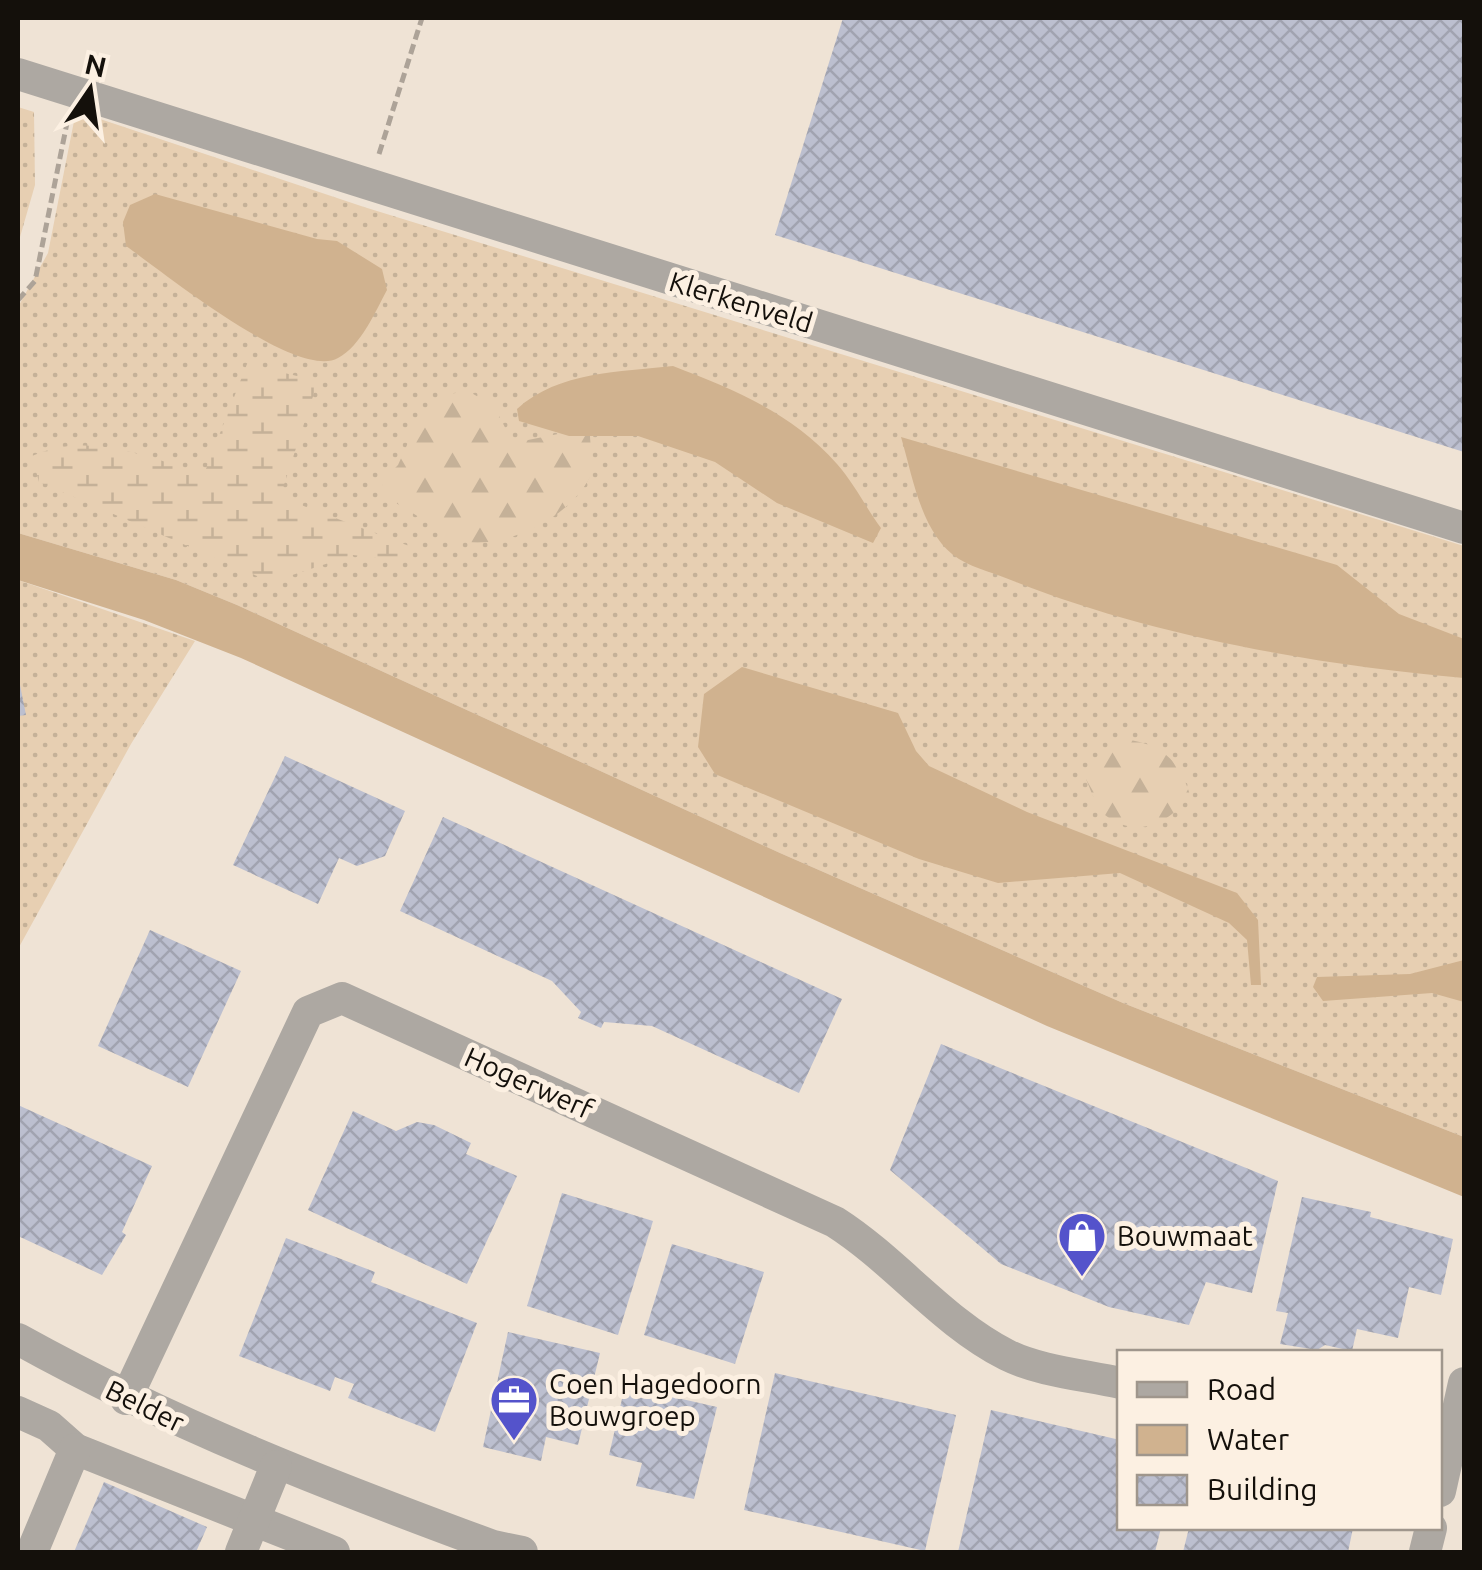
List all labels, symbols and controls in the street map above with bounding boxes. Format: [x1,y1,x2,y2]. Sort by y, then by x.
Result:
north arrow [40,40,140,140]
text: N [82,48,109,83]
street label: Klerkenveld [666,265,817,338]
street label: Hogerwerf [460,1041,598,1125]
shop icon: Bouwmaat [1056,1210,1108,1278]
place label: Bouwmaat [1117,1220,1253,1251]
legend [1117,1350,1442,1530]
place label: Coen Hagedoorn Bouwgroep [549,1368,762,1431]
text: Road [1207,1372,1276,1406]
street label: Belder [101,1373,190,1438]
office icon: Coen Hagedoorn Bouwgroep [488,1374,540,1442]
text: Water [1207,1422,1290,1456]
text: Building [1207,1472,1318,1506]

